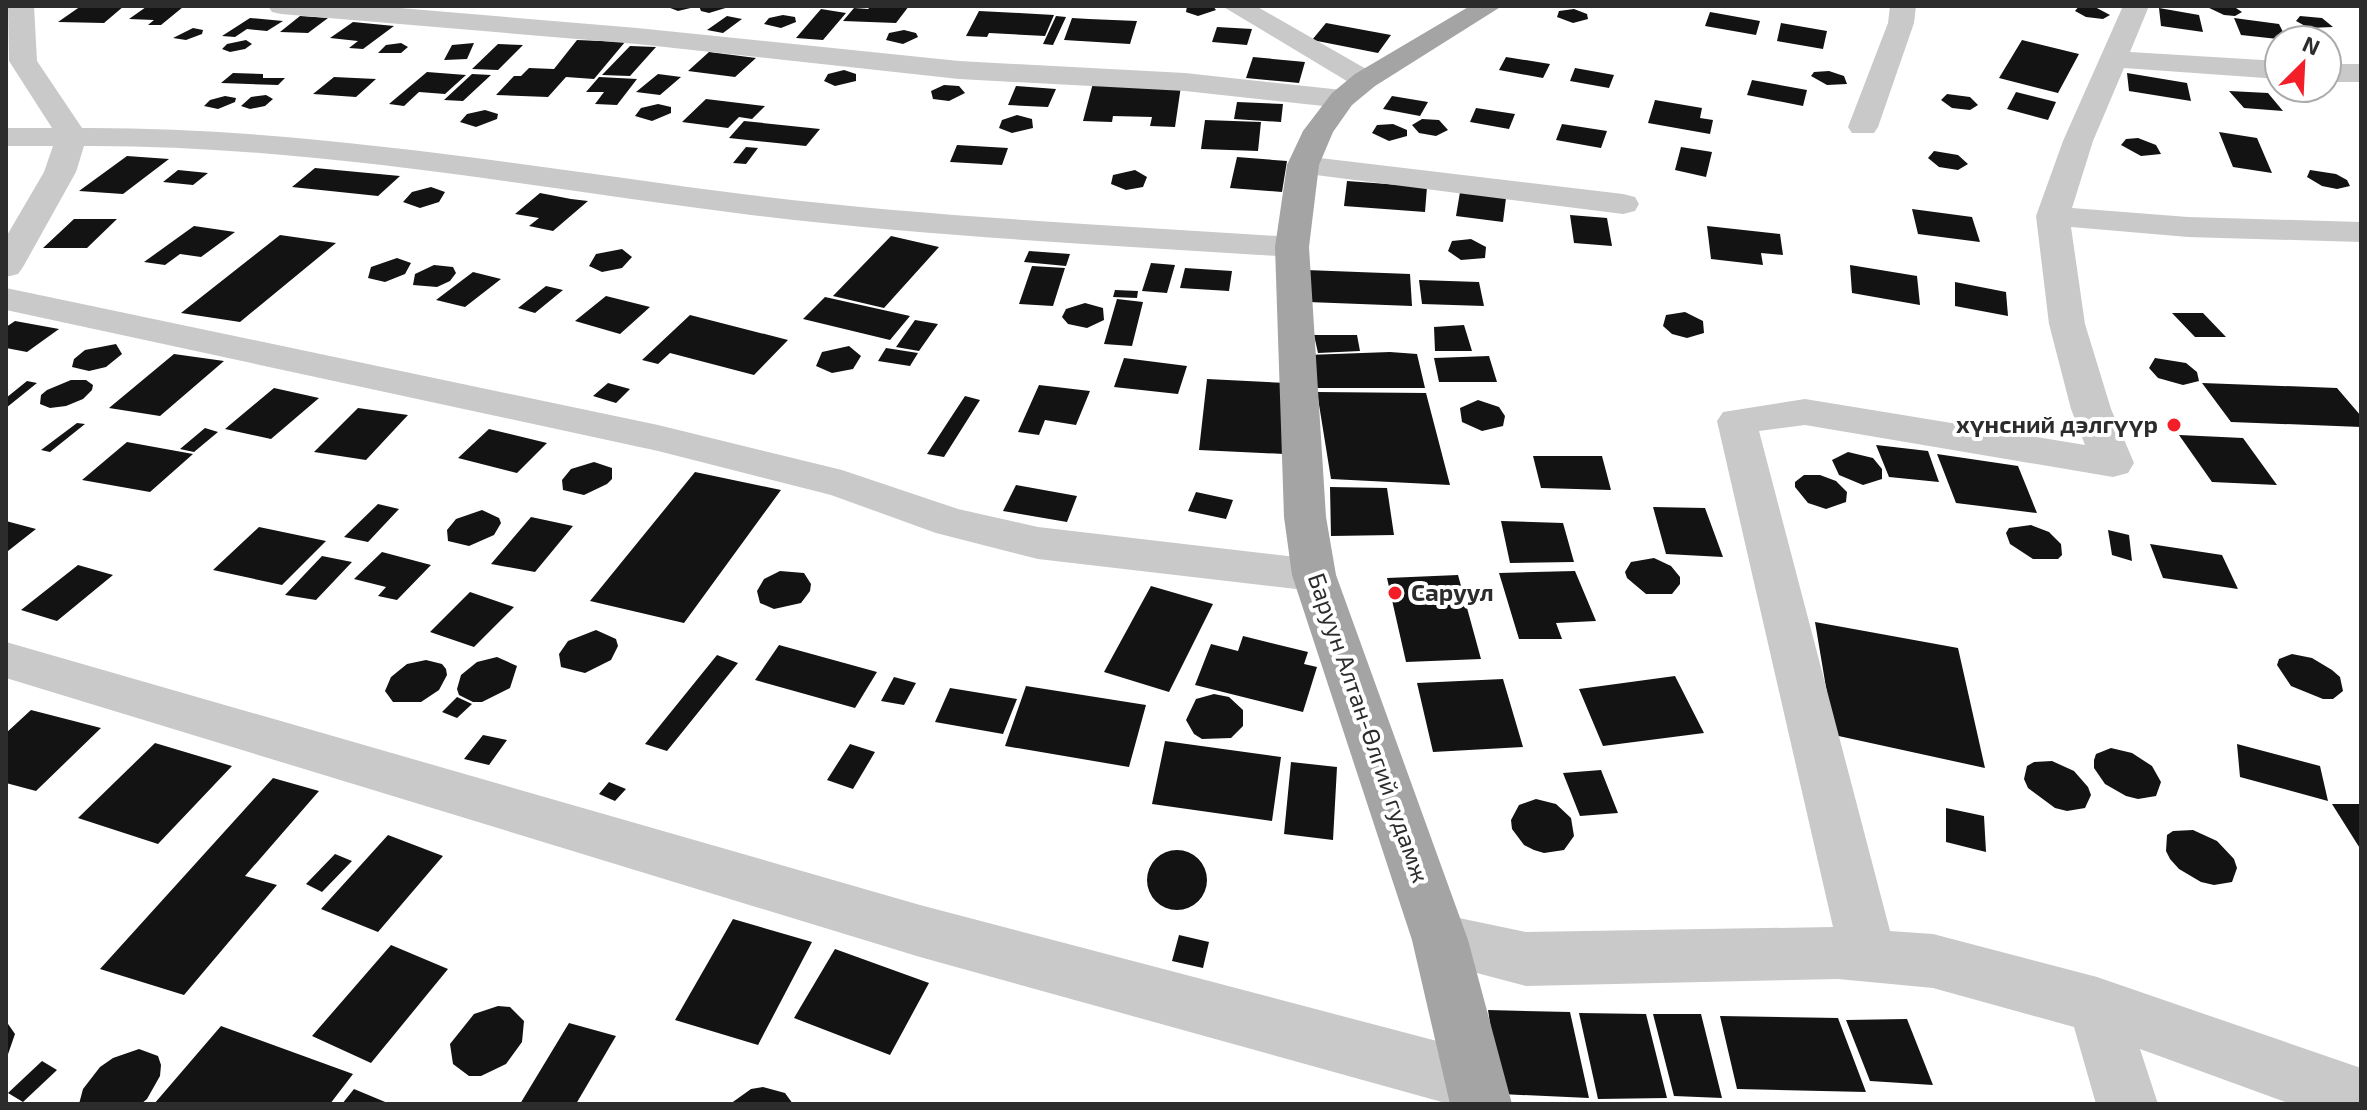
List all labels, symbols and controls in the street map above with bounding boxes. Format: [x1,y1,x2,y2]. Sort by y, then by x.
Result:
north arrow [2263,24,2343,104]
text: N [2299,30,2324,60]
place label: хүнсний дэлгүүр [1956,409,2158,438]
marker: хүнсний дэлгүүр [2165,416,2183,434]
street label: Баруун Алтан-Өлгий гудамж [1302,569,1436,886]
place label: Саруул [1411,577,1494,606]
marker: Саруул [1386,584,1404,602]

